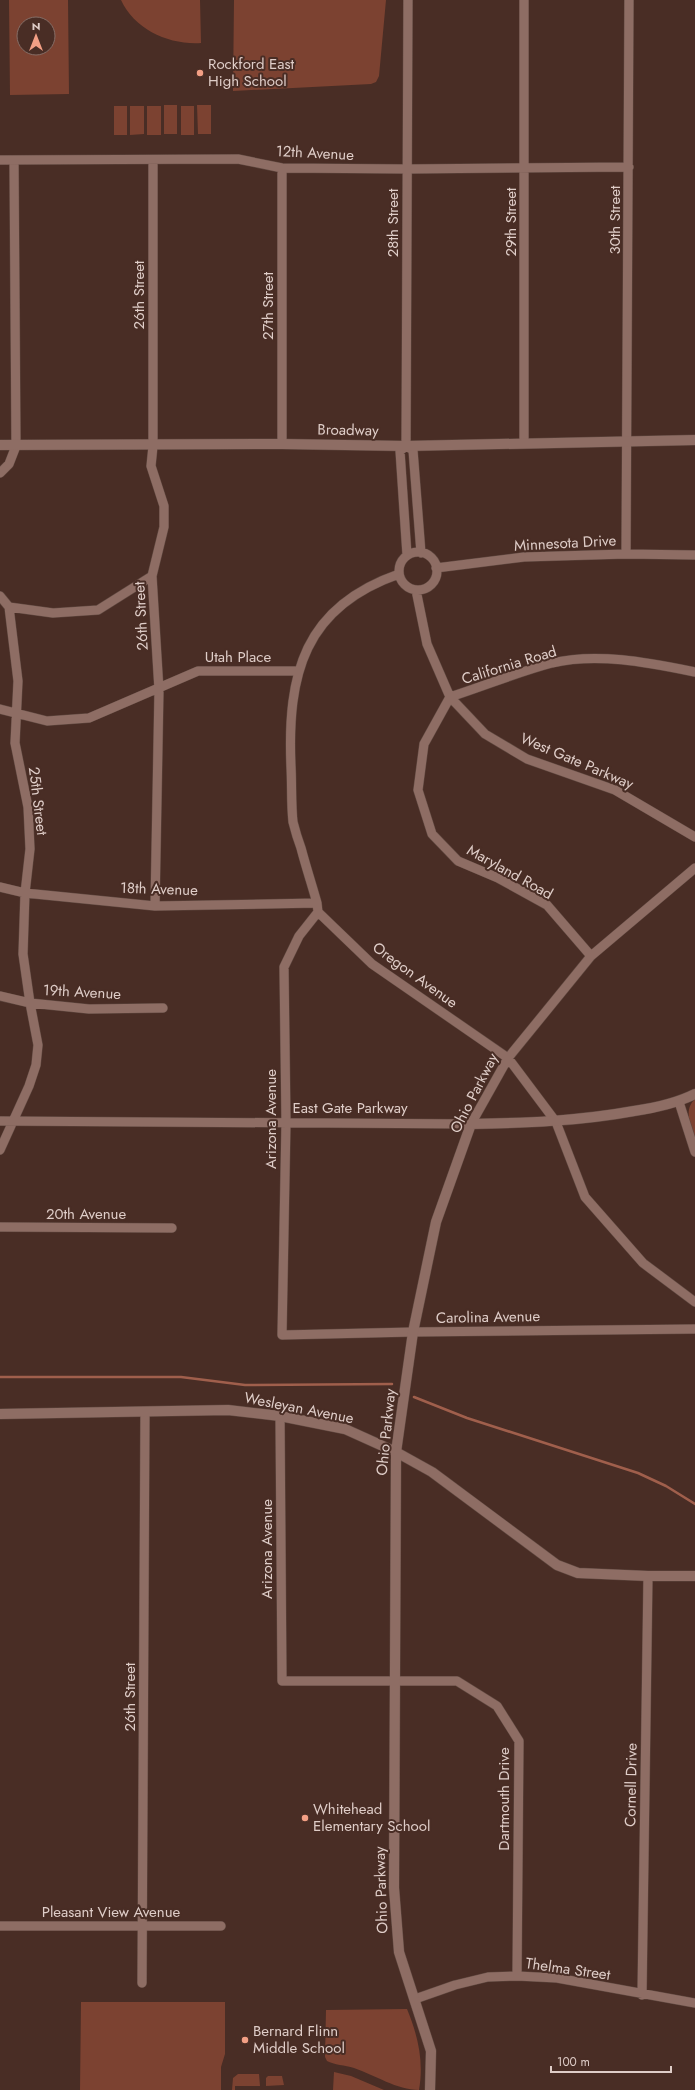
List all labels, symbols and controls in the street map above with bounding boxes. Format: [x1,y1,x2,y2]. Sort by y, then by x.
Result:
north arrow [16,16,56,56]
text: N [32,18,40,34]
place label: Rockford East High School [208,53,295,92]
marker: Rockford East High School [195,68,205,78]
street label: 12th Avenue [275,140,355,166]
street label: 30th Street [604,185,626,254]
street label: 29th Street [500,187,522,256]
street label: 28th Street [382,188,404,257]
street label: 26th Street [128,260,150,329]
street label: 27th Street [257,272,279,340]
street label: Broadway [317,418,379,442]
street label: Minnesota Drive [513,529,617,557]
street label: 26th Street [128,581,154,651]
street label: California Road [459,640,559,690]
street label: Utah Place [205,646,271,668]
street label: West Gate Parkway [517,727,637,795]
street label: 25th Street [23,766,53,837]
street label: Maryland Road [463,839,557,905]
street label: 18th Avenue [120,877,198,901]
street label: Oregon Avenue [368,937,462,1014]
street label: 19th Avenue [42,979,122,1005]
street label: Ohio Parkway [444,1049,504,1137]
street label: Arizona Avenue [260,1069,282,1169]
street label: East Gate Parkway [292,1097,408,1119]
street label: 20th Avenue [46,1203,126,1225]
street label: Carolina Avenue [436,1305,541,1329]
street label: Wesleyan Avenue [242,1387,356,1429]
street label: Ohio Parkway [371,1387,402,1477]
street label: Arizona Avenue [256,1499,278,1599]
street label: 26th Street [119,1662,141,1731]
street label: Cornell Drive [619,1743,643,1827]
street label: Dartmouth Drive [493,1747,515,1851]
place label: Whitehead Elementary School [313,1798,430,1837]
marker: Whitehead Elementary School [300,1813,310,1823]
street label: Ohio Parkway [368,1846,394,1934]
street label: Pleasant View Avenue [42,1901,181,1923]
street label: Thelma Street [524,1952,612,1986]
place label: Bernard Flinn Middle School [253,2020,345,2059]
marker: Bernard Flinn Middle School [240,2035,250,2045]
scale bar [551,2048,671,2074]
text: 100 m [557,2053,590,2071]

